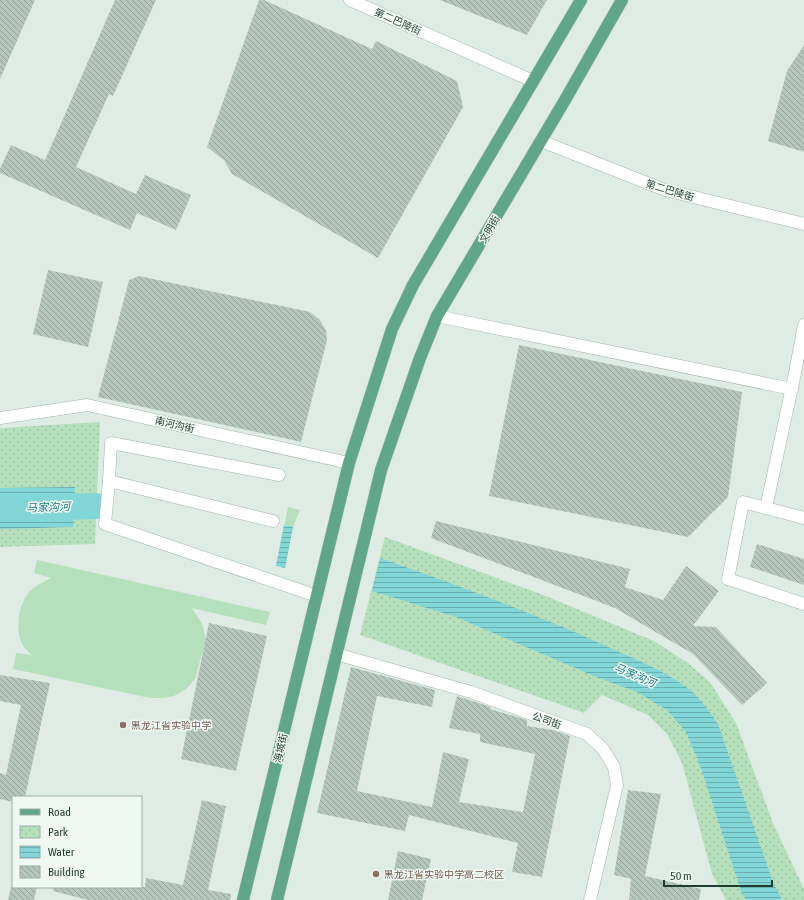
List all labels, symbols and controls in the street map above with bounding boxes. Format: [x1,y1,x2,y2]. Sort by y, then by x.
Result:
street label: 第二巴陵街 [373,6,423,37]
street label: 第二巴陵街 [644,178,695,203]
street label: 文明街 [477,214,502,245]
street label: 南河沟街 [154,415,196,434]
water label: 马家沟河 [26,500,72,514]
water label: 马家沟河 [612,661,659,690]
street label: 公司街 [531,710,563,731]
marker: 黑龙江省实验中学 [118,720,128,730]
place label: 黑龙江省实验中学 [131,720,211,731]
street label: 海城街 [272,732,289,764]
legend [12,796,142,888]
text: Road [48,805,71,819]
text: Park [48,825,69,839]
text: Water [48,845,75,859]
scale bar [664,862,772,888]
text: Building [48,865,86,879]
marker: 黑龙江省实验中学高二校区 [371,869,381,879]
place label: 黑龙江省实验中学高二校区 [384,869,504,880]
text: 50 m [670,869,692,883]

